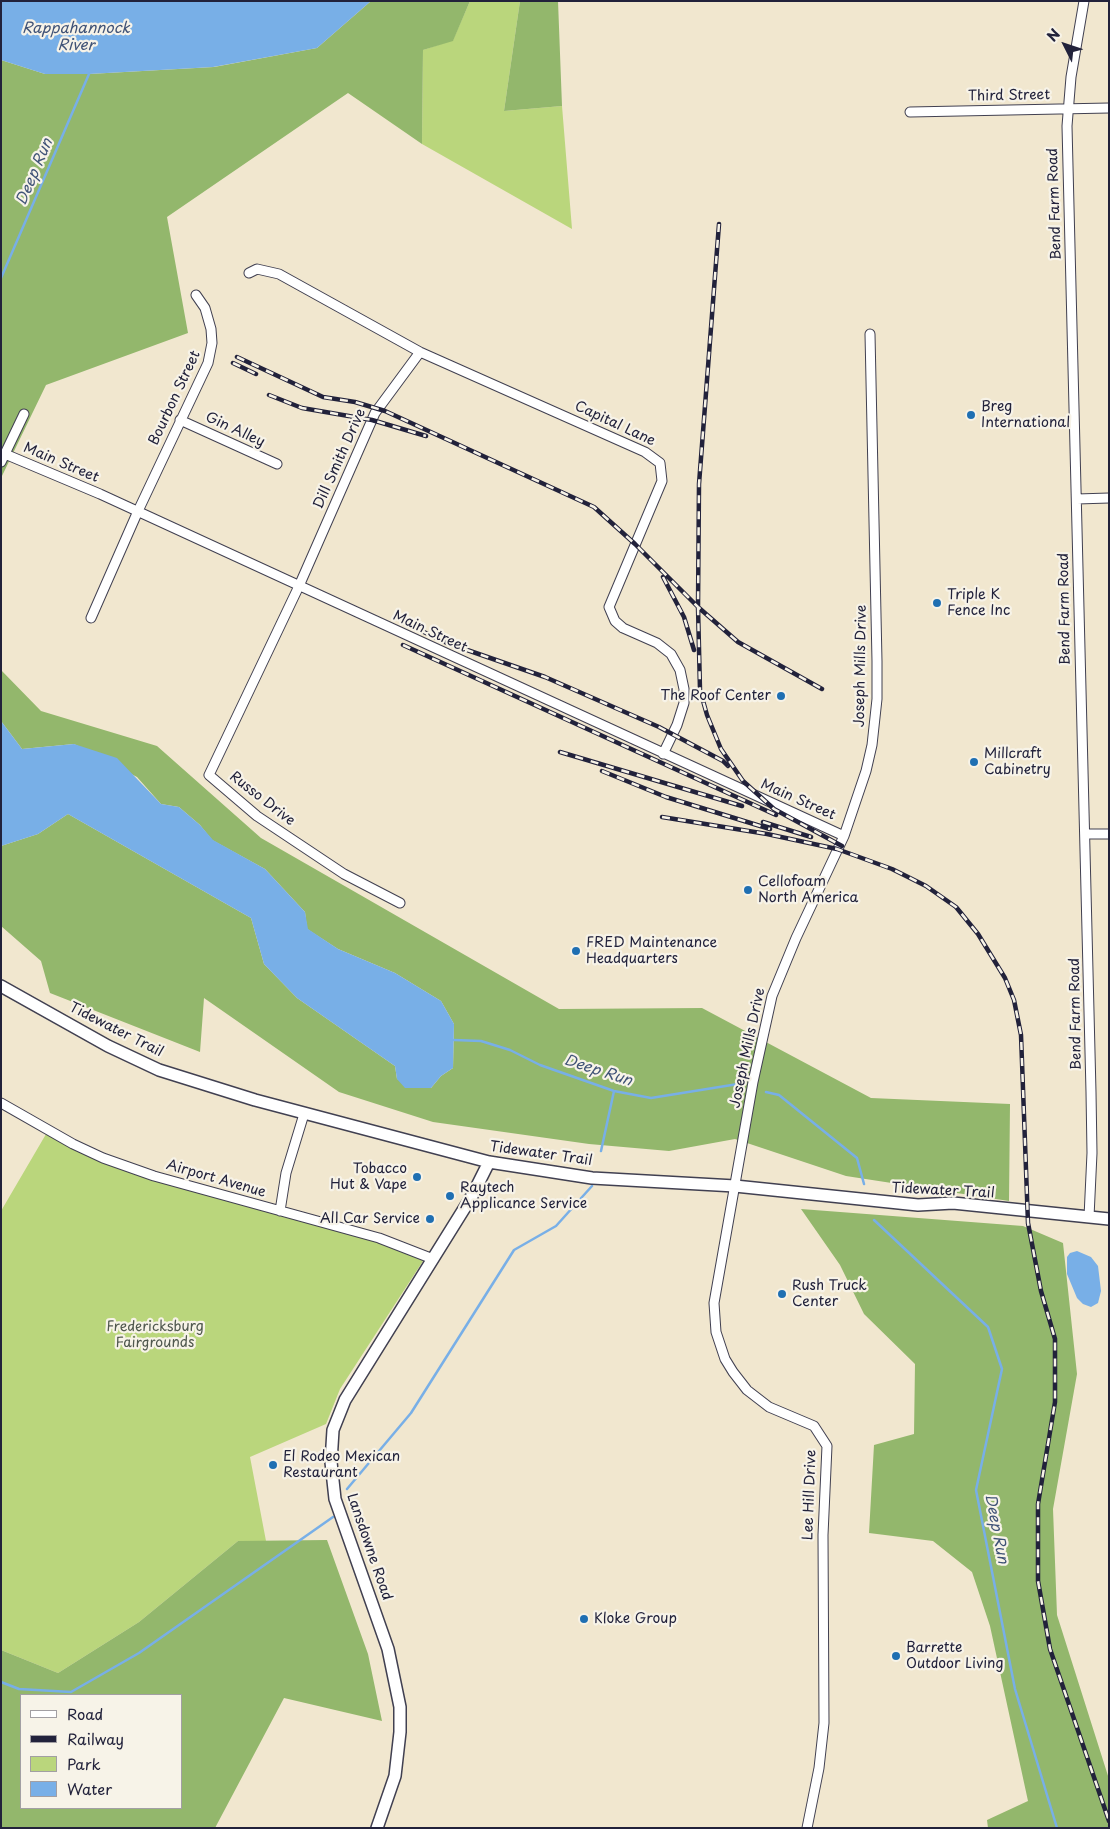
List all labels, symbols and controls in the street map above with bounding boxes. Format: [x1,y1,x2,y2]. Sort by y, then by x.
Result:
water label: Rappahannock River [22,20,130,55]
north arrow [1040,20,1090,70]
text: N [1042,24,1065,46]
street label: Third Street [968,87,1050,105]
water label: Deep Run [13,136,57,208]
street label: Bend Farm Road [1045,148,1065,260]
street label: Bourbon Street [146,348,204,448]
street label: Capital Lane [572,398,658,450]
place label: Breg International [981,399,1070,432]
street label: Dill Smith Drive [310,406,370,512]
street label: Gin Alley [203,409,267,451]
marker: Breg International [965,409,977,421]
street label: Main Street [21,440,101,486]
street label: Bend Farm Road [1056,553,1074,665]
place label: Triple K Fence Inc [947,587,1010,620]
marker: Triple K Fence Inc [931,597,943,609]
street label: Joseph Mills Drive [852,605,870,727]
street label: Main Street [390,607,470,657]
place label: The Roof Center [660,688,771,704]
marker: The Roof Center [775,690,787,702]
place label: Millcraft Cabinetry [984,746,1051,779]
marker: Millcraft Cabinetry [968,756,980,768]
street label: Russo Drive [226,768,298,830]
street label: Main Street [758,776,838,824]
place label: Cellofoam North America [758,874,858,906]
marker: Cellofoam North America [742,884,754,896]
place label: FRED Maintenance Headquarters [586,935,717,968]
marker: FRED Maintenance Headquarters [570,945,582,957]
street label: Bend Farm Road [1067,958,1085,1070]
street label: Joseph Mills Drive [727,986,769,1110]
street label: Tidewater Trail [66,999,166,1061]
water label: Deep Run [562,1052,634,1090]
street label: Tidewater Trail [489,1138,593,1170]
street label: Airport Avenue [164,1157,268,1201]
place label: Tobacco Hut & Vape [330,1161,407,1194]
marker: Tobacco Hut & Vape [411,1171,423,1183]
place label: Raytech Applicance Service [460,1180,587,1212]
street label: Tidewater Trail [891,1180,995,1202]
marker: Raytech Applicance Service [444,1190,456,1202]
place label: All Car Service [320,1211,420,1227]
marker: All Car Service [424,1213,436,1225]
place label: Rush Truck Center [792,1278,867,1310]
marker: Rush Truck Center [776,1288,788,1300]
park label: Fredericksburg Fairgrounds [106,1319,204,1351]
place label: El Rodeo Mexican Restaurant [283,1449,400,1481]
street label: Lee Hill Drive [800,1449,820,1541]
marker: El Rodeo Mexican Restaurant [267,1459,279,1471]
street label: Lansdowne Road [343,1491,395,1603]
water label: Deep Run [980,1493,1012,1565]
place label: Kloke Group [594,1611,677,1627]
marker: Kloke Group [578,1613,590,1625]
place label: Barrette Outdoor Living [906,1640,1004,1672]
marker: Barrette Outdoor Living [890,1650,902,1662]
legend [20,1694,182,1809]
text: Road [67,1702,103,1725]
text: Railway [67,1727,124,1750]
text: Park [67,1752,101,1775]
text: Water [67,1777,112,1800]

